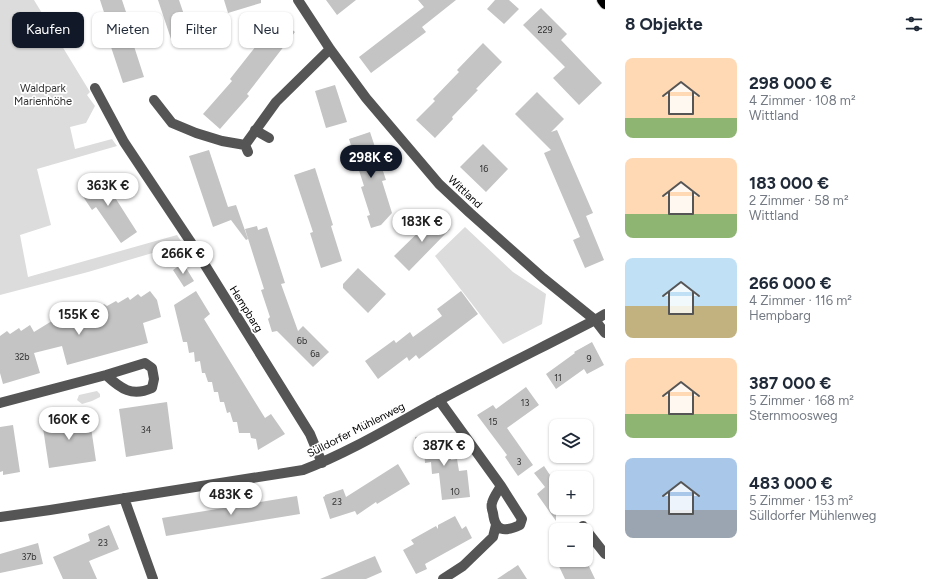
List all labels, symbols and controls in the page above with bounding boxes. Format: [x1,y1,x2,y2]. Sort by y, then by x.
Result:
chip: Kaufen [12,12,84,48]
chip: Mieten [92,12,163,48]
chip: Filter [171,12,231,48]
chip: Neu [239,12,293,48]
icon: filters [903,13,925,35]
text: 8 Objekte [625,14,703,34]
house number: 229 [537,24,553,35]
text: 298 000 € [749,73,832,93]
icon: home [657,74,705,122]
park label: Waldpark Marienhöhe [14,82,72,108]
text: 4 Zimmer · 108 m² [749,93,856,108]
text: Wittland [749,108,799,123]
pin: 298K € [338,145,404,179]
text: 298K € [349,150,393,165]
house number: 16 [480,163,488,174]
pin: 363K € [75,173,141,207]
street label: Wittland [445,173,485,211]
text: 183 000 € [749,173,829,193]
icon: home [657,174,705,222]
text: 363K € [87,178,129,193]
text: 2 Zimmer · 58 m² [749,193,849,208]
text: Wittland [749,208,799,223]
pin: 183K € [389,209,455,243]
text: 183K € [401,214,443,229]
pin: 266K € [150,241,216,275]
text: 266K € [161,246,205,261]
text: 266 000 € [749,273,832,293]
icon: home [657,274,705,322]
street label: Hempbarg [227,283,265,335]
text: 4 Zimmer · 116 m² [749,293,852,308]
pin: 155K € [46,302,112,336]
text: 155K € [58,307,100,322]
text: Hempbarg [749,308,811,323]
house number: 6b [297,335,307,346]
house number: 6a [310,348,320,359]
house number: 32b [14,351,30,362]
house number: 9 [586,353,592,364]
house number: 11 [554,372,562,383]
text: 387 000 € [749,373,831,393]
icon: home [657,374,705,422]
text: 5 Zimmer · 168 m² [749,393,854,408]
house number: 13 [521,397,529,408]
street label: Sülldorfer Mühlenweg [305,400,407,460]
pin: 160K € [36,407,102,441]
text: Sternmoosweg [749,408,838,423]
text: 160K € [48,412,90,427]
house number: 15 [489,416,497,427]
map controls [549,419,593,567]
button: layers [549,419,593,463]
house number: 34 [141,424,152,435]
pin: 387K € [411,433,477,467]
text: 387K € [422,438,466,453]
house number: 3 [517,456,522,467]
button: + [549,471,593,515]
text: 483 000 € [749,473,833,493]
icon: home [657,474,705,522]
pin: 483K € [198,482,264,516]
house number: 10 [450,486,460,497]
text: 483K € [209,487,253,502]
text: 5 Zimmer · 153 m² [749,493,853,508]
house number: 23 [332,496,342,507]
text: Sülldorfer Mühlenweg [749,508,876,523]
button: − [549,523,593,567]
house number: 23 [98,537,108,548]
house number: 37b [21,551,37,562]

